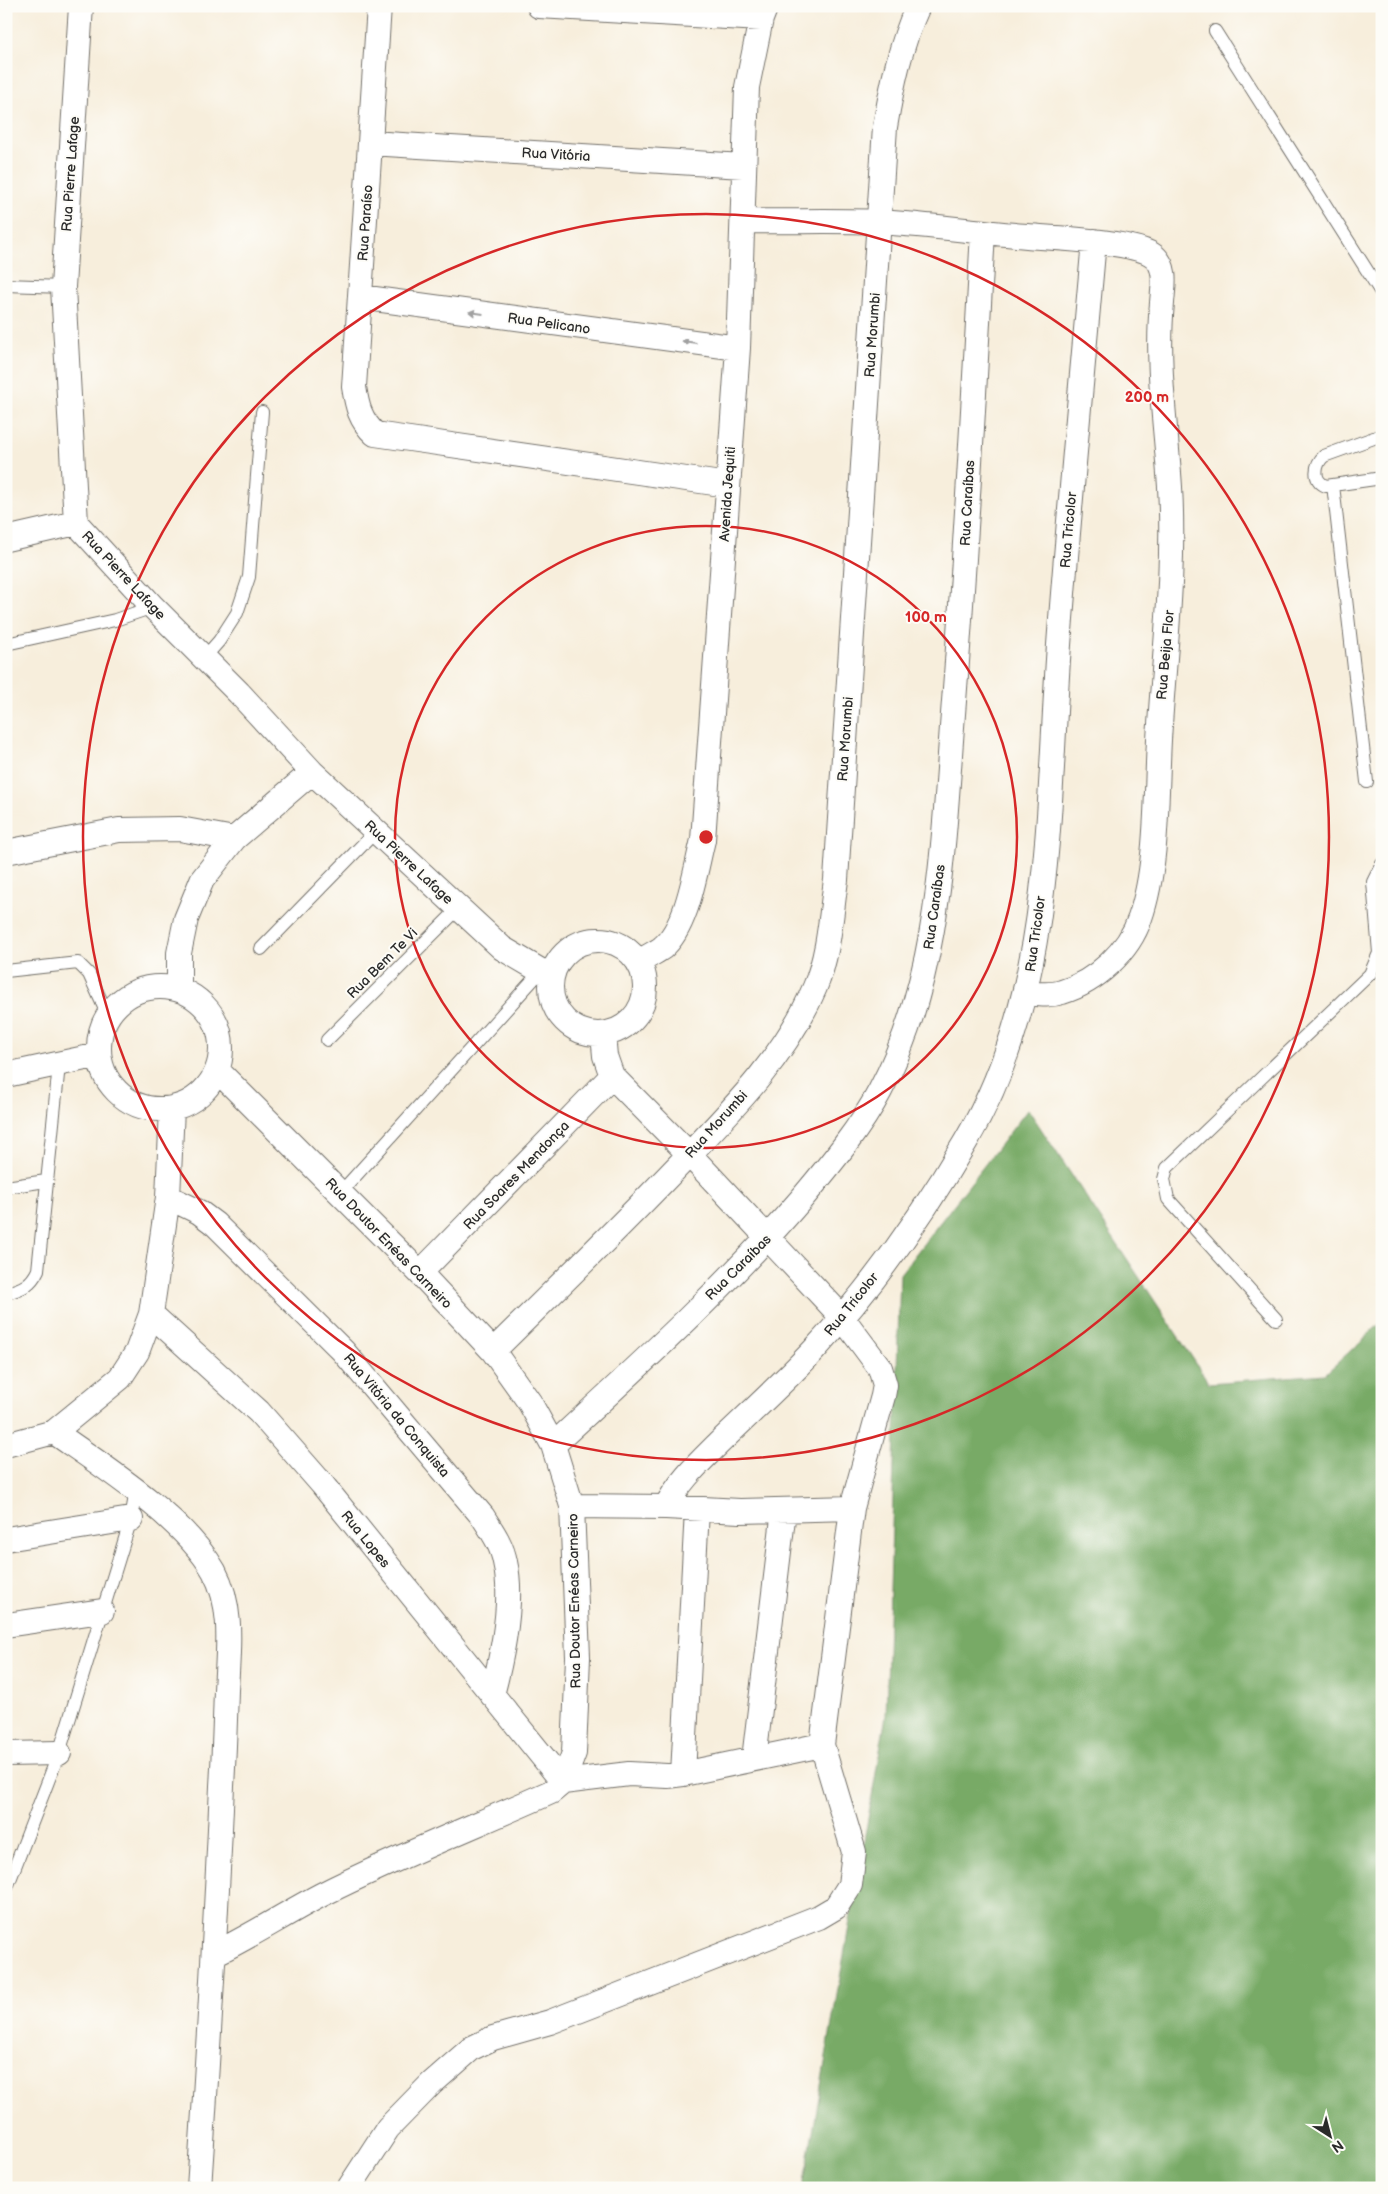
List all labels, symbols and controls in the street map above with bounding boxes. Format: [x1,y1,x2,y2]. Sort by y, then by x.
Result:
street label: Rua Pierre Lafage [58,116,83,232]
street label: Rua Vitória [521,144,591,165]
street label: Rua Paraíso [354,184,377,262]
street label: Rua Morumbi [861,292,884,378]
one-way arrow [468,309,484,317]
street label: Rua Pelicano [506,309,592,338]
one-way arrow [681,337,697,345]
text: 200 m [1125,388,1169,407]
street label: Avenida Jequiti [716,446,739,542]
street label: Rua Caraíbas [957,460,978,546]
street label: Rua Tricolor [1057,490,1080,569]
street label: Rua Pierre Lafage [78,527,169,623]
text: 100 m [905,608,947,627]
street label: Rua Beija Flor [1153,609,1178,701]
street label: Rua Morumbi [834,696,857,782]
street label: Rua Pierre Lafage [361,817,457,908]
centre of rings [697,828,715,846]
street label: Rua Caraíbas [920,863,949,951]
street label: Rua Tricolor [1022,894,1049,973]
street label: Rua Bem Te Vi [344,925,421,1002]
street label: Rua Morumbi [682,1087,751,1162]
street label: Rua Soares Mendonça [460,1117,573,1233]
street label: Rua Doutor Enéas Carneiro [322,1174,456,1312]
street label: Rua Caraíbas [702,1231,775,1304]
street label: Rua Tricolor [821,1269,883,1339]
street label: Rua Vitória da Conquista [340,1350,453,1481]
street label: Rua Lopes [337,1507,394,1571]
street label: Rua Doutor Enéas Carneiro [564,1513,585,1689]
north arrow [1306,2112,1356,2162]
text: N [1328,2136,1347,2156]

